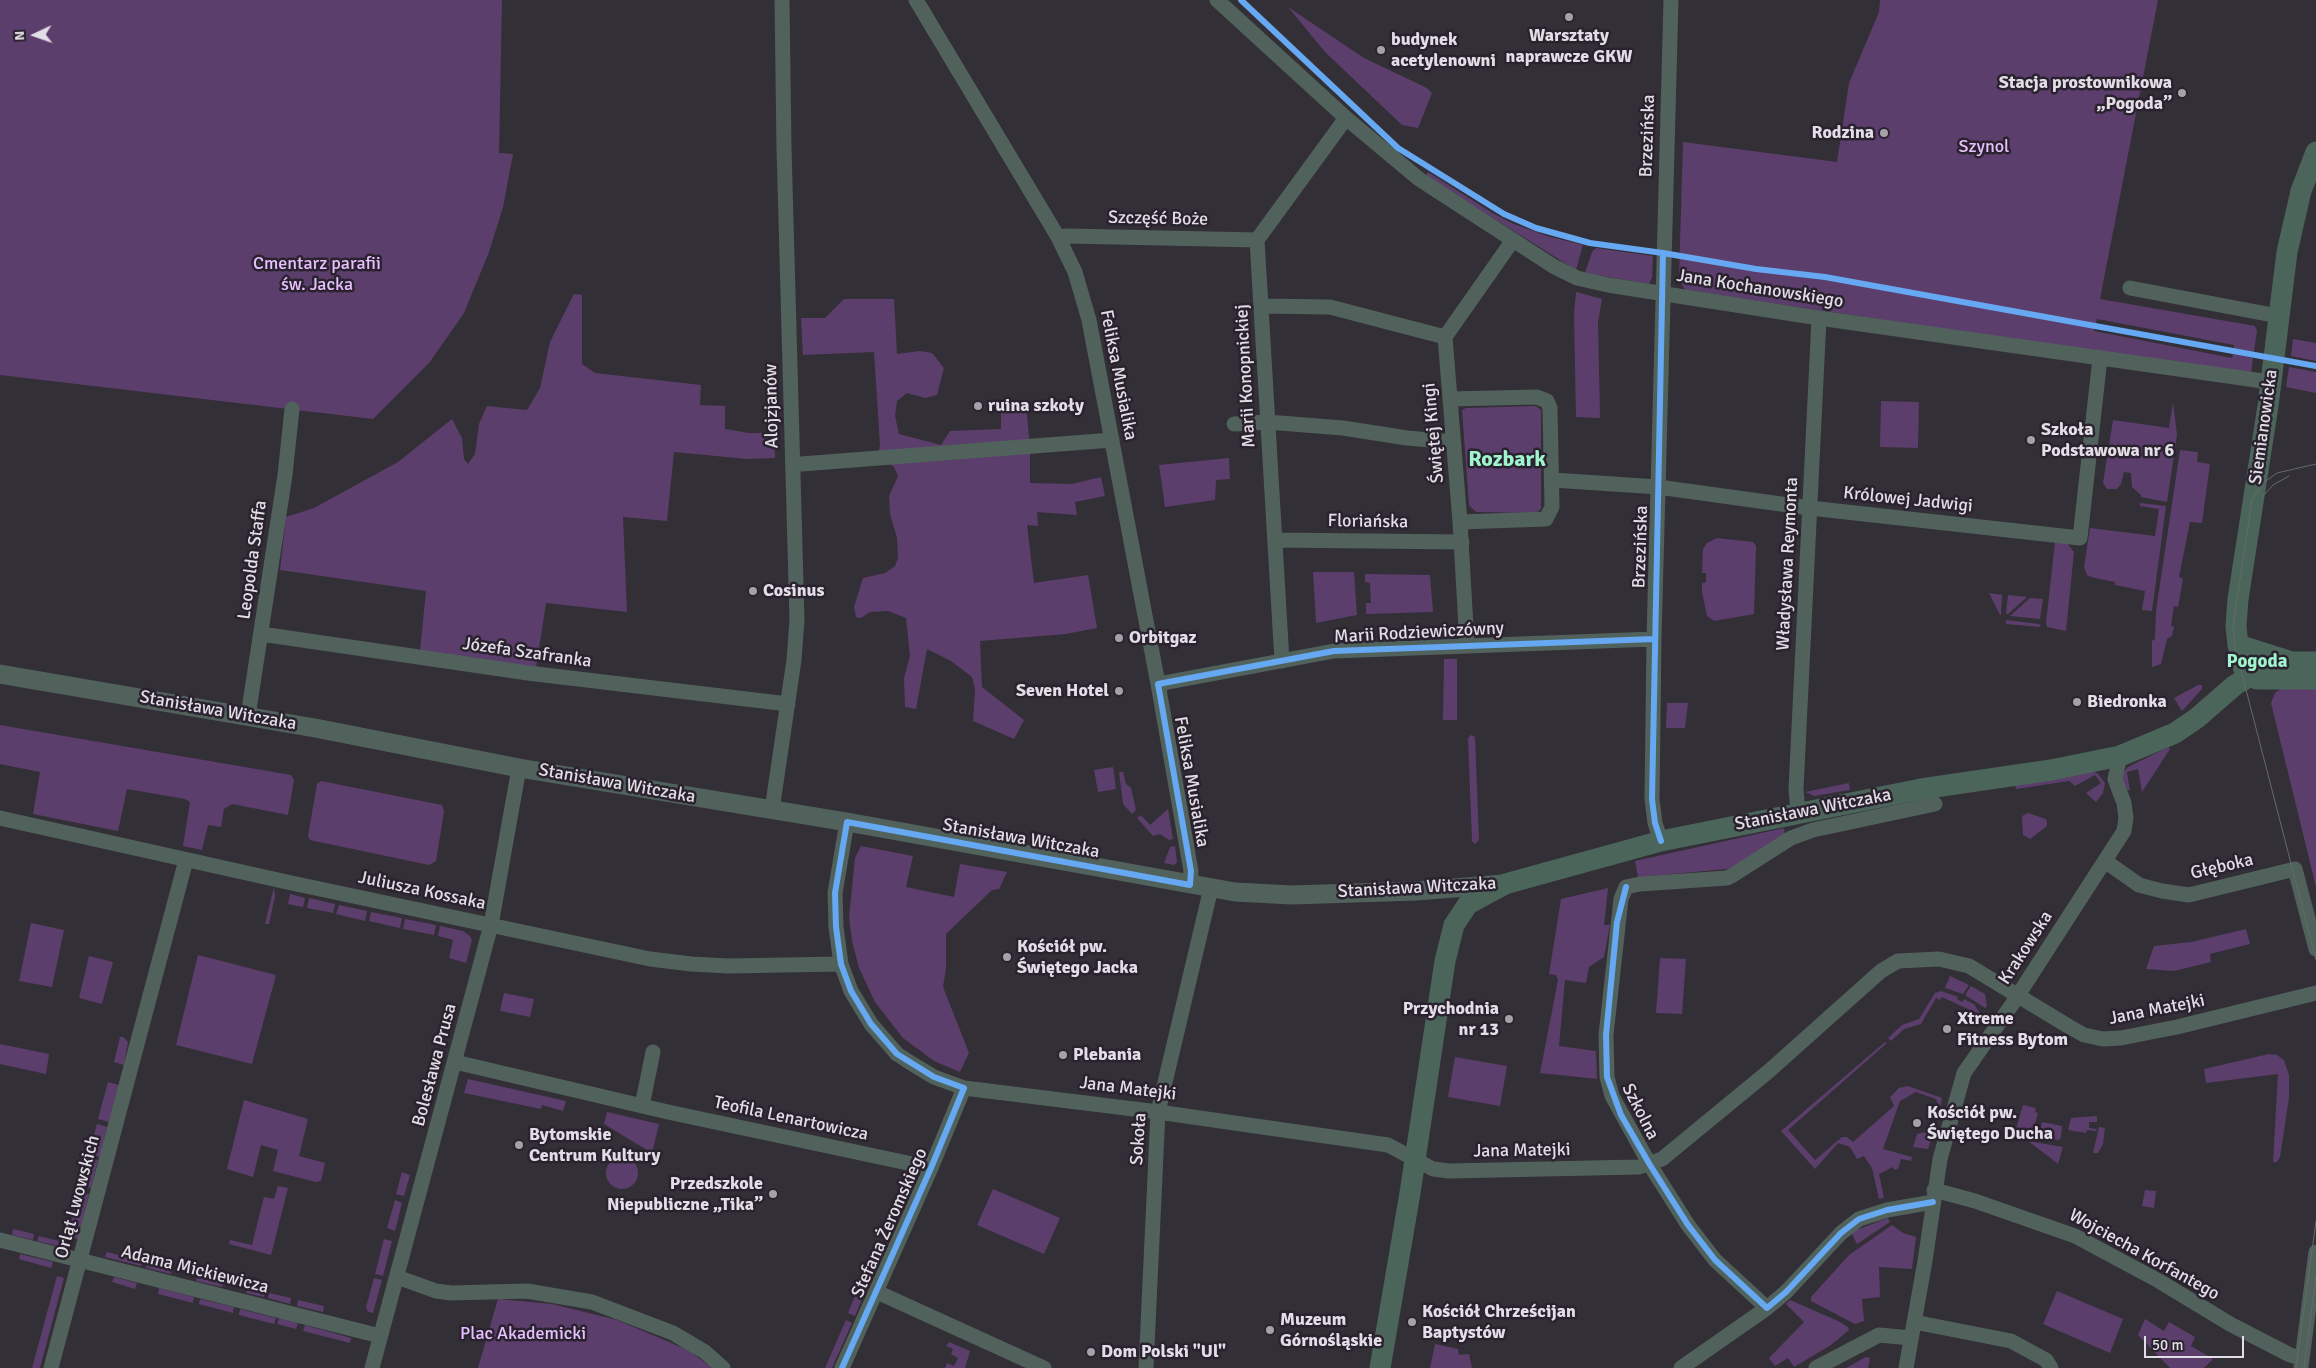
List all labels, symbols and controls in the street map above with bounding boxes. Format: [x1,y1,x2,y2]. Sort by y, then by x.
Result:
north arrow [10,10,60,60]
marker: Warsztaty naprawcze GKW [1563,11,1575,23]
place label: Warsztaty naprawcze GKW [1506,25,1632,68]
place label: budynek acetylenowni [1391,29,1496,72]
text: N [11,30,28,41]
marker: budynek acetylenowni [1375,44,1387,56]
place label: Stacja prostownikowa „Pogoda” [1999,72,2172,115]
marker: Stacja prostownikowa „Pogoda” [2176,87,2188,99]
street label: Brzezińska [1636,94,1660,178]
place label: Rodzina [1812,122,1874,144]
marker: Rodzina [1878,127,1890,139]
park label: Szynol [1959,136,2009,158]
street label: Szczęść Boże [1108,207,1208,231]
park label: Cmentarz parafii św. Jacka [253,253,381,296]
street label: Jana Kochanowskiego [1675,265,1845,313]
street label: Marii Konopnickiej [1231,304,1261,448]
street label: Feliksa Musialika [1095,308,1141,442]
street label: Alojzjanów [760,364,784,448]
street label: Siemianowicka [2245,368,2283,486]
street label: Świętej Kingi [1419,382,1449,484]
place label: ruina szkoły [988,395,1084,417]
marker: ruina szkoły [972,400,984,412]
place label: Szkoła Podstawowa nr 6 [2041,419,2174,462]
marker: Szkoła Podstawowa nr 6 [2025,434,2037,446]
district label: Rozbark [1468,447,1546,473]
street label: Władysława Reymonta [1773,477,1803,651]
street label: Królowej Jadwigi [1842,482,1974,518]
street label: Leopolda Staffa [234,499,272,621]
street label: Brzezińska [1629,505,1653,589]
street label: Floriańska [1328,510,1408,534]
place label: Cosinus [763,580,824,602]
marker: Cosinus [747,585,759,597]
street label: Marii Rodziewiczówny [1334,618,1504,648]
place label: Orbitgaz [1129,627,1197,649]
marker: Orbitgaz [1113,632,1125,644]
street label: Józefa Szafranka [461,633,593,673]
district label: Pogoda [2227,651,2287,673]
place label: Seven Hotel [1016,680,1109,702]
marker: Seven Hotel [1113,685,1125,697]
street label: Stanisława Witczaka [138,687,298,735]
place label: Biedronka [2087,691,2167,713]
marker: Biedronka [2071,696,2083,708]
street label: Feliksa Musialika [1169,715,1213,849]
street label: Stanisława Witczaka [537,760,697,808]
street label: Stanisława Witczaka [1733,784,1893,836]
street label: Stanisława Witczaka [941,815,1101,863]
street label: Głęboka [2189,849,2255,885]
street label: Juliusza Kossaka [356,867,488,915]
street label: Stanisława Witczaka [1337,873,1497,903]
street label: Krakowska [1994,907,2058,989]
place label: Kościół pw. Świętego Jacka [1017,936,1138,979]
marker: Kościół pw. Świętego Jacka [1001,951,1013,963]
street label: Jana Matejki [2107,990,2207,1030]
place label: Przychodnia nr 13 [1403,998,1499,1040]
street label: Bolesława Prusa [408,1001,462,1129]
place label: Xtreme Fitness Bytom [1957,1008,2068,1050]
marker: Przychodnia nr 13 [1503,1013,1515,1025]
marker: Xtreme Fitness Bytom [1941,1023,1953,1035]
place label: Plebania [1073,1044,1141,1066]
marker: Plebania [1057,1049,1069,1061]
street label: Jana Matejki [1079,1072,1177,1106]
street label: Szkolna [1617,1080,1663,1144]
street label: Teofila Lenartowicza [712,1092,870,1146]
place label: Kościół pw. Świętego Ducha [1927,1102,2053,1144]
street label: Sokoła [1126,1112,1152,1166]
marker: Kościół pw. Świętego Ducha [1911,1117,1923,1129]
place label: Bytomskie Centrum Kultury [529,1124,660,1166]
street label: Orląt Lwowskich [51,1133,105,1261]
marker: Bytomskie Centrum Kultury [513,1139,525,1151]
street label: Jana Matejki [1473,1139,1571,1163]
street label: Stefana Żeromskiego [847,1145,933,1301]
place label: Przedszkole Niepubliczne „Tika” [607,1173,763,1216]
marker: Przedszkole Niepubliczne „Tika” [767,1188,779,1200]
street label: Wojciecha Korfantego [2065,1205,2223,1305]
street label: Adama Mickiewicza [119,1241,271,1299]
place label: Kościół Chrześcijan Baptystów [1422,1301,1576,1344]
place label: Muzeum Górnośląskie [1280,1309,1382,1352]
marker: Kościół Chrześcijan Baptystów [1406,1316,1418,1328]
park label: Plac Akademicki [460,1323,586,1345]
marker: Muzeum Górnośląskie [1264,1324,1276,1336]
scale bar [2146,1326,2246,1358]
text: 50 m [2152,1336,2183,1354]
place label: Dom Polski "Ul" [1101,1341,1226,1363]
marker: Dom Polski "Ul" [1085,1346,1097,1358]

